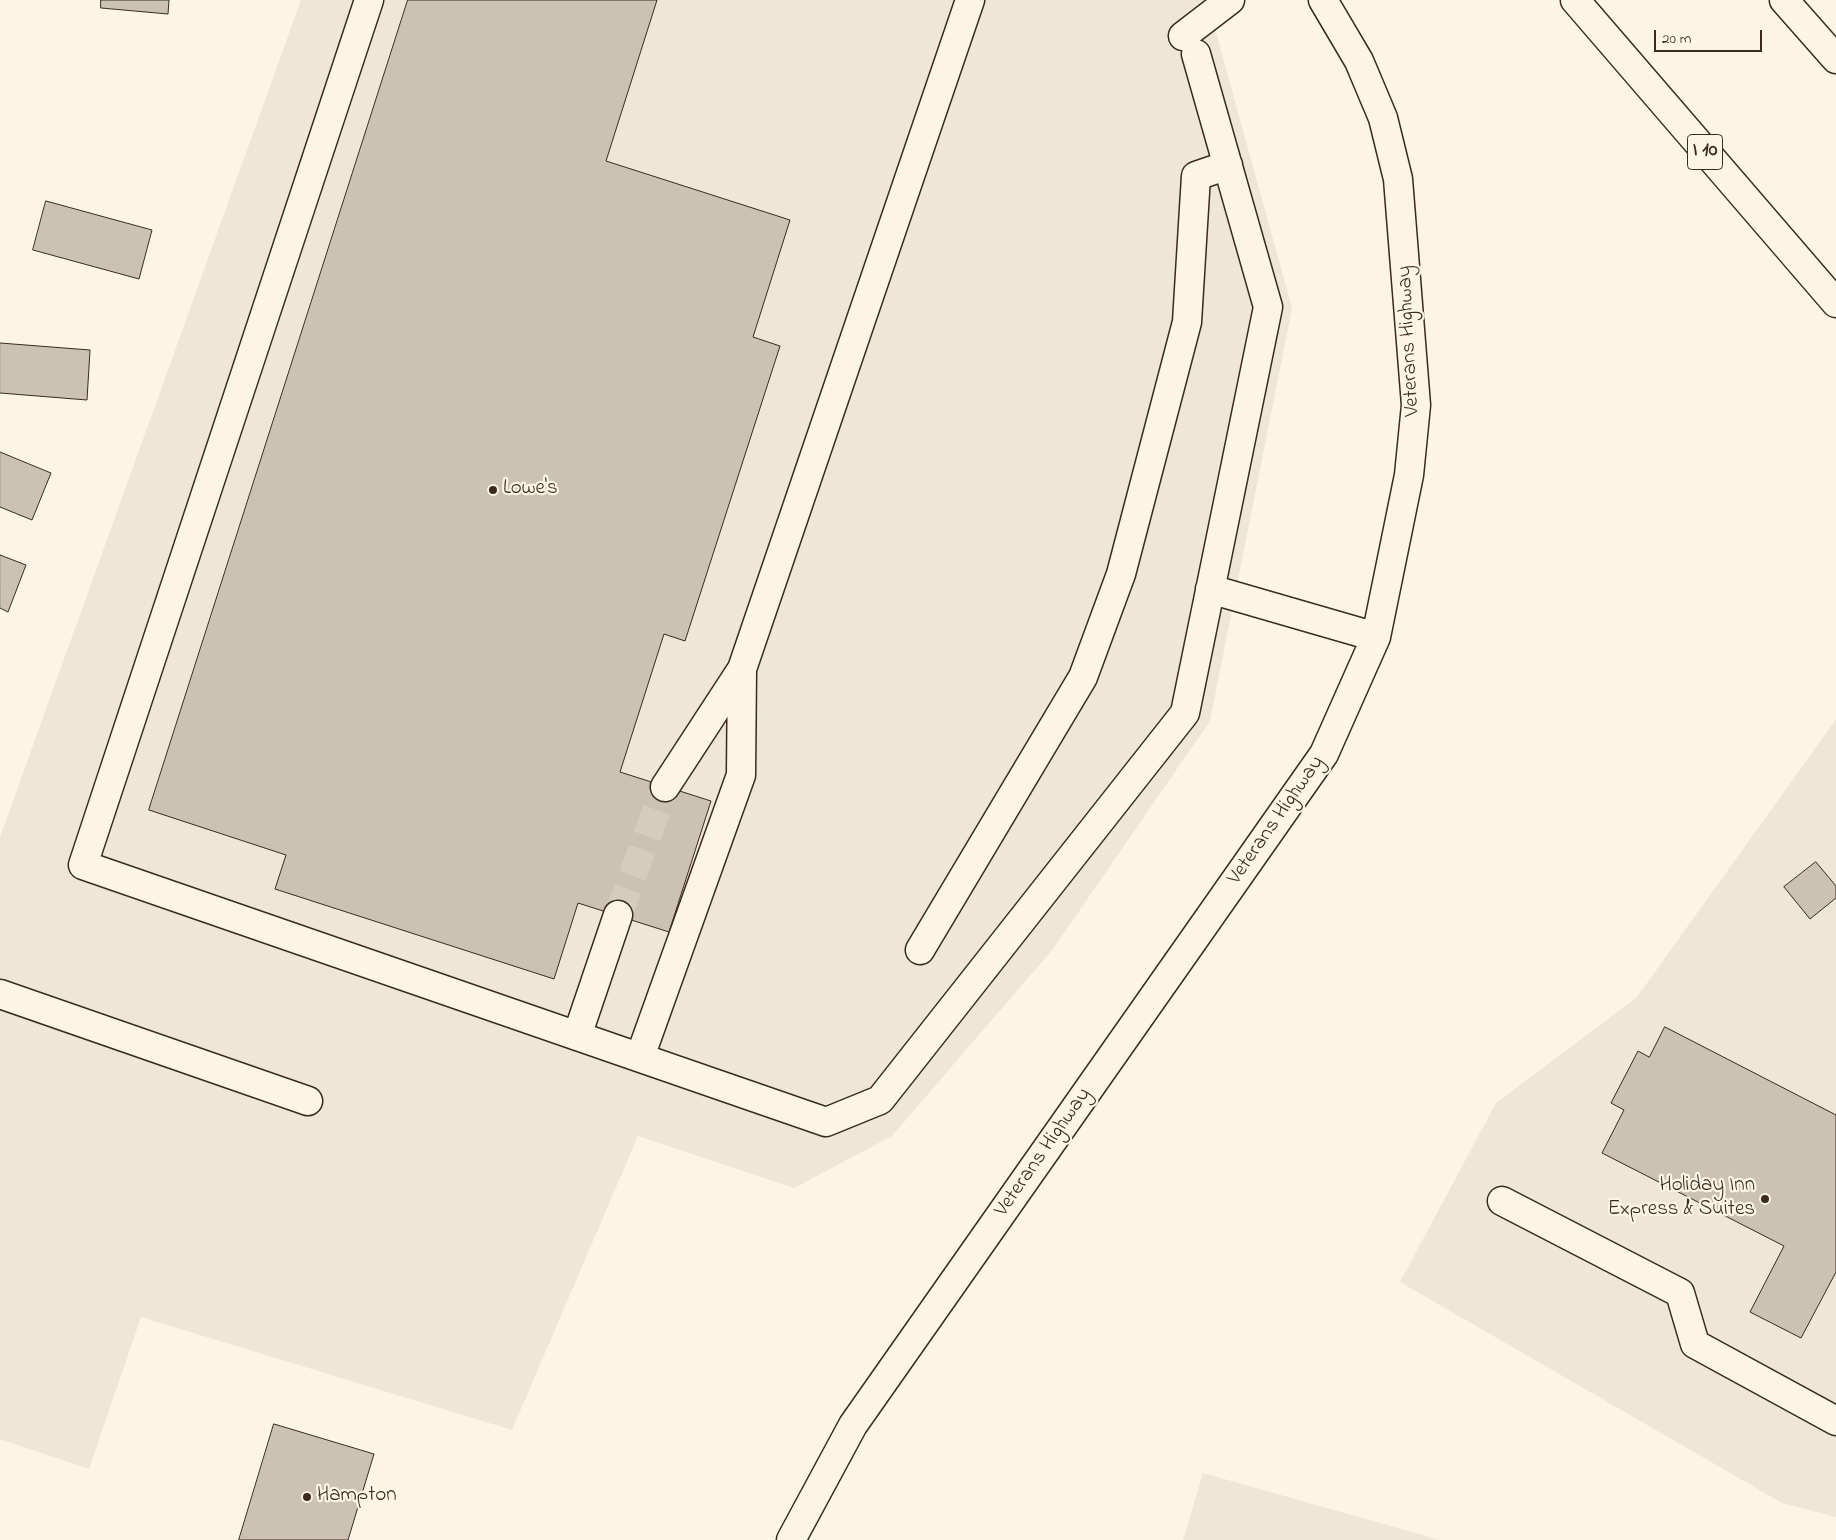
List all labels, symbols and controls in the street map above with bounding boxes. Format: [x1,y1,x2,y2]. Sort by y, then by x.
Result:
scale bar [1656,20,1764,52]
text: 20 m [1662,28,1691,50]
road number: I 10 [1688,134,1722,170]
street label: Veterans Highway [1393,265,1427,417]
place label: Lowe's [503,477,558,503]
marker: Lowe's [487,484,499,496]
street label: Veterans Highway [1223,752,1331,890]
street label: Veterans Highway [990,1084,1098,1222]
place label: Holiday Inn Express & Suites [1608,1174,1755,1224]
marker: Holiday Inn Express & Suites [1759,1193,1771,1205]
place label: Hampton [317,1484,397,1510]
marker: Hampton [301,1491,313,1503]

